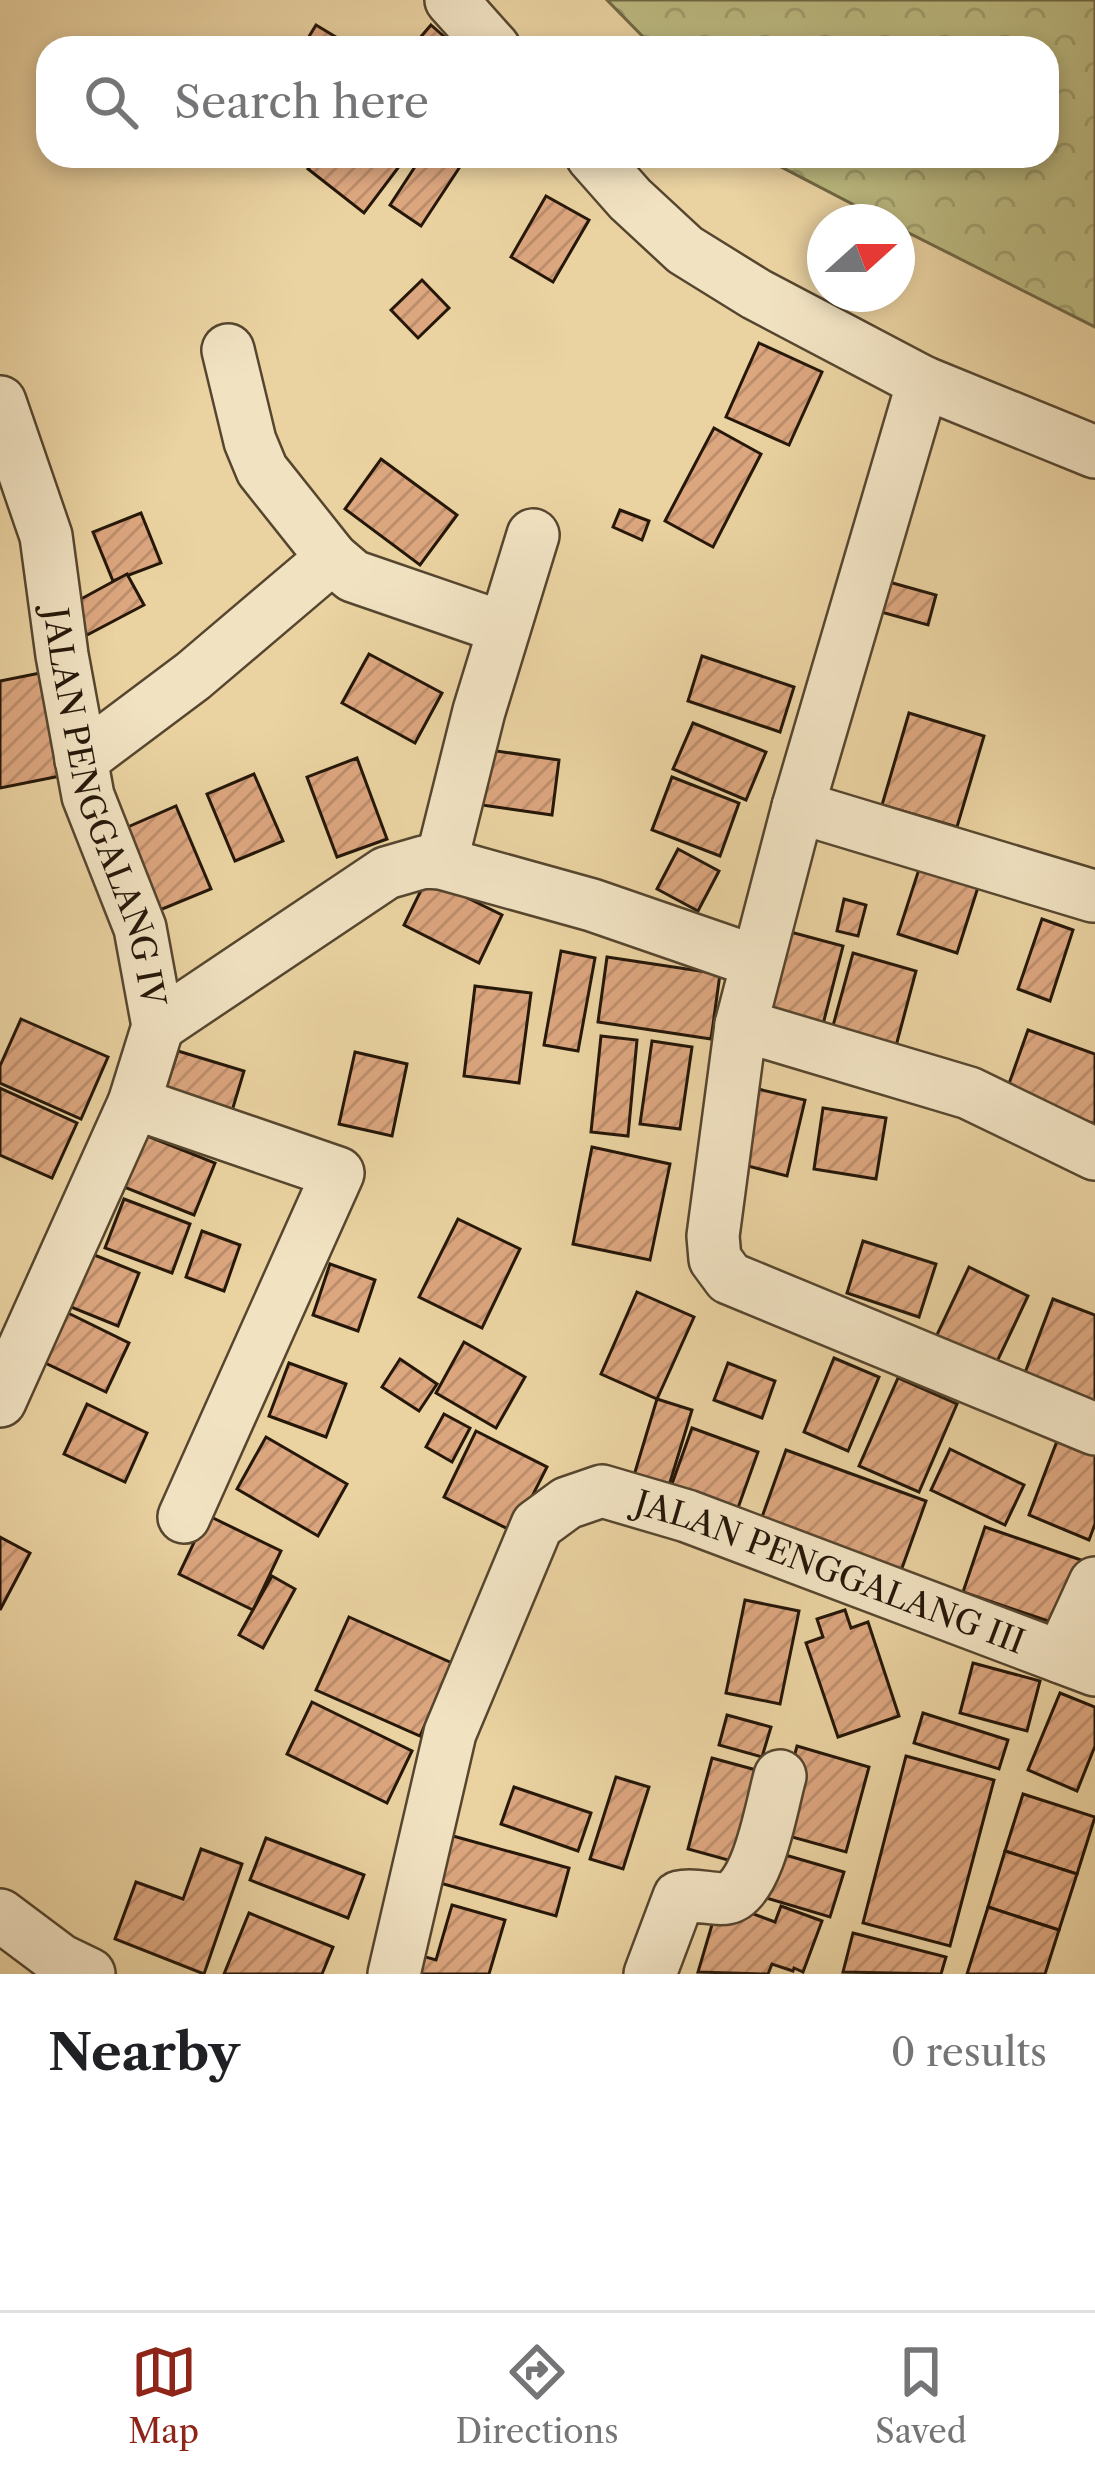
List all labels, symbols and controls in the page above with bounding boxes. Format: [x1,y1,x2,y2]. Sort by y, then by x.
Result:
search box [36,36,1059,168]
icon: search [78,69,144,135]
text: Search here [174,74,429,130]
north arrow [807,204,915,312]
street label: JALAN PENGGALANG IV [35,600,175,1010]
street label: JALAN PENGGALANG III [626,1480,1031,1662]
text: Nearby [48,2021,240,2083]
text: 0 results [891,2028,1047,2076]
tab: Map [128,2339,199,2452]
tab: Directions [456,2339,619,2452]
tab: Saved [875,2339,967,2452]

